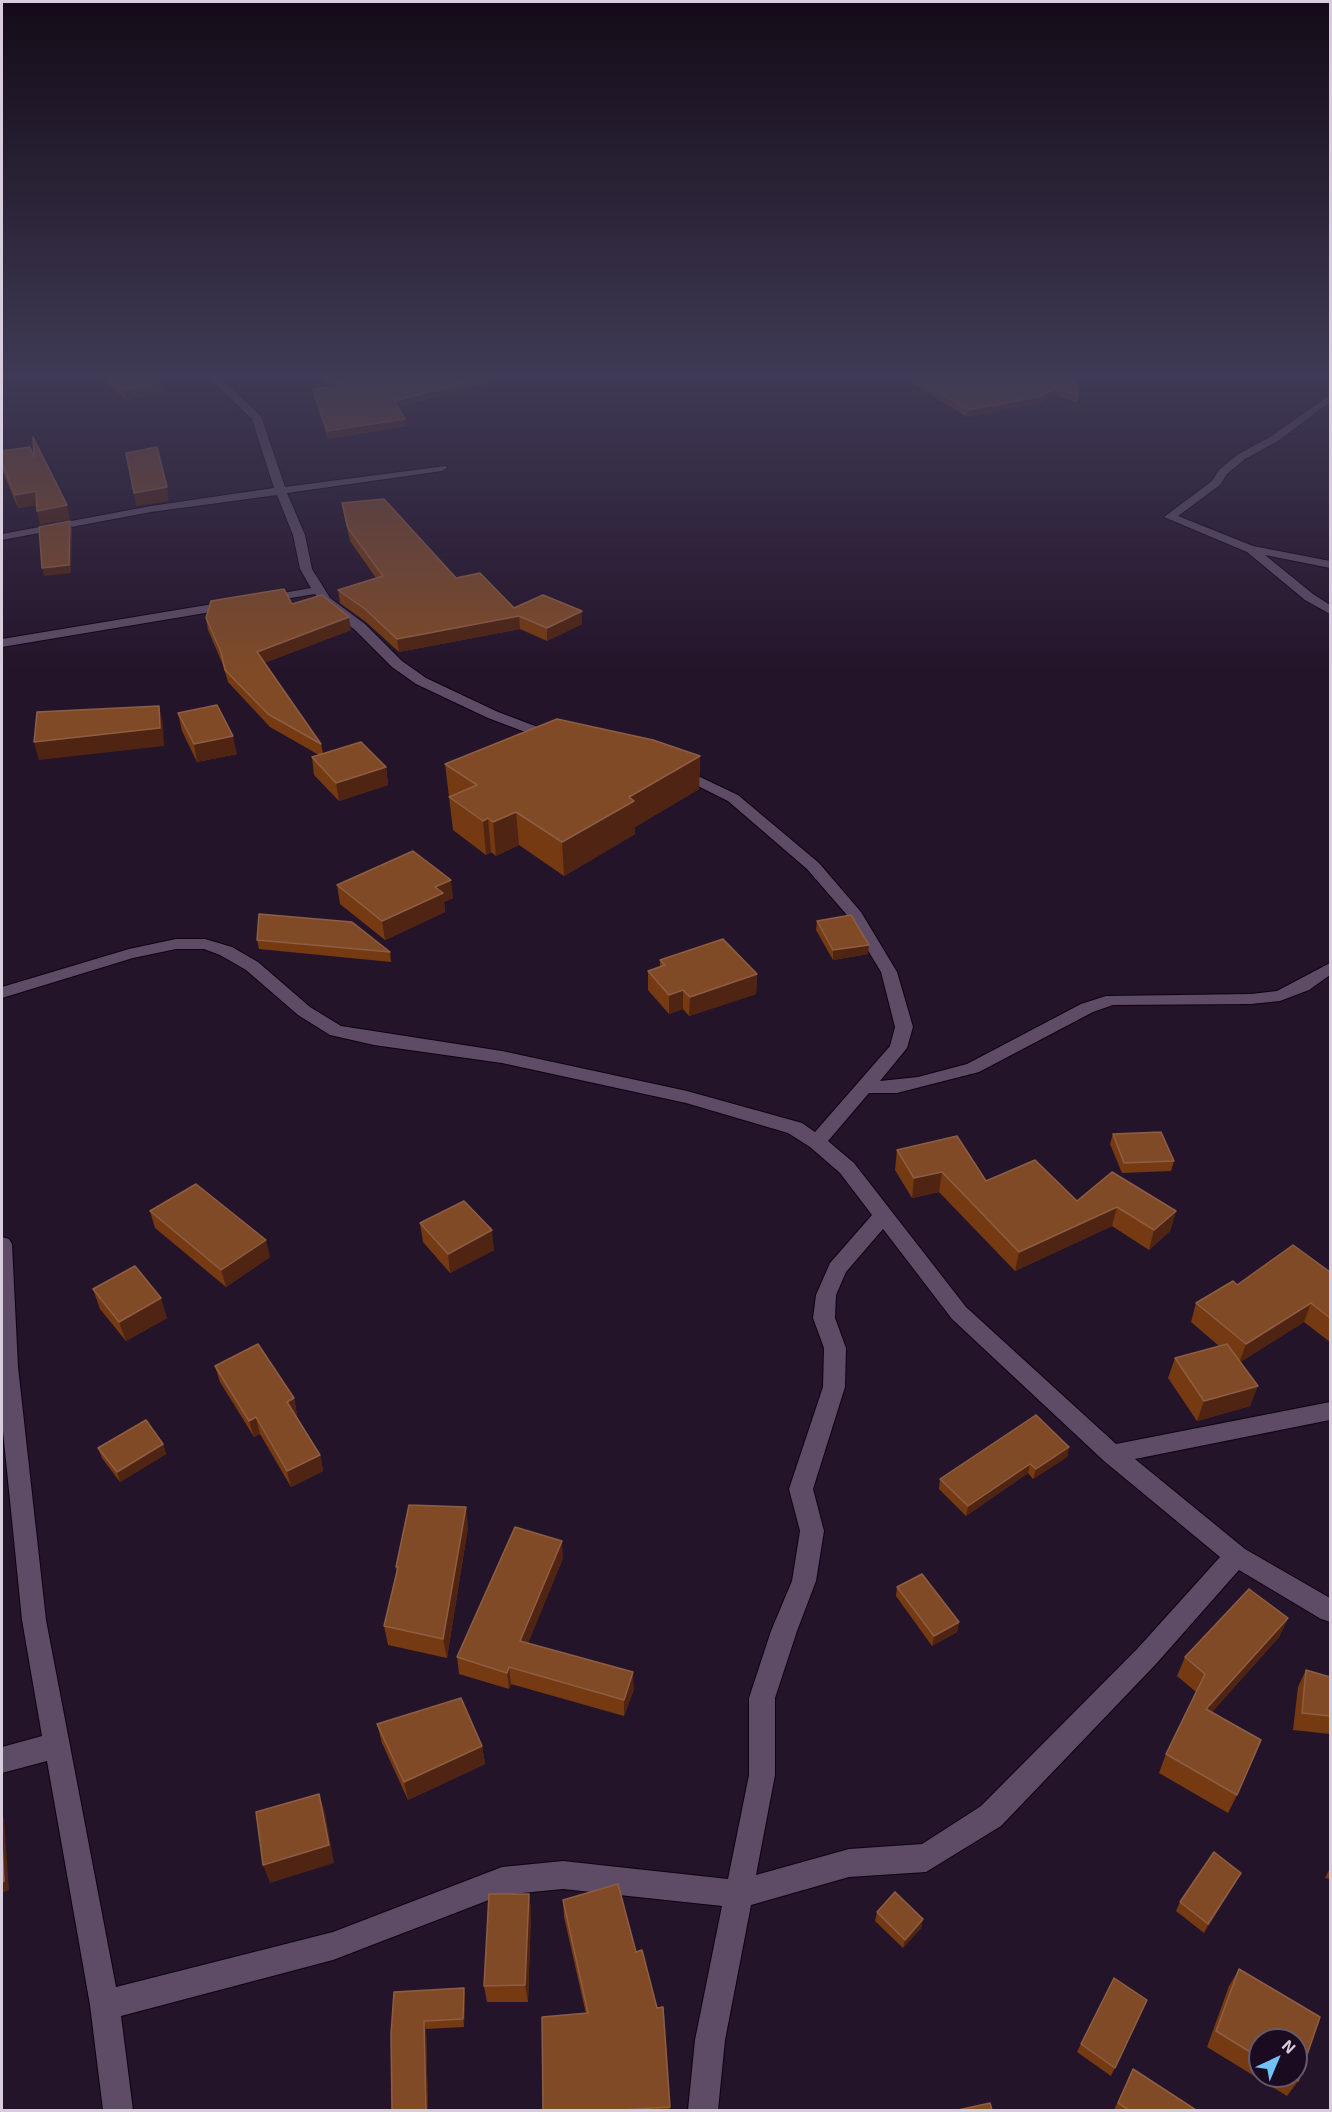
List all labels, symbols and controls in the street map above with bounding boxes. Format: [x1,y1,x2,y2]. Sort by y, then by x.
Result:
north arrow [1248,2028,1308,2088]
text: N [1279,2035,1300,2057]

